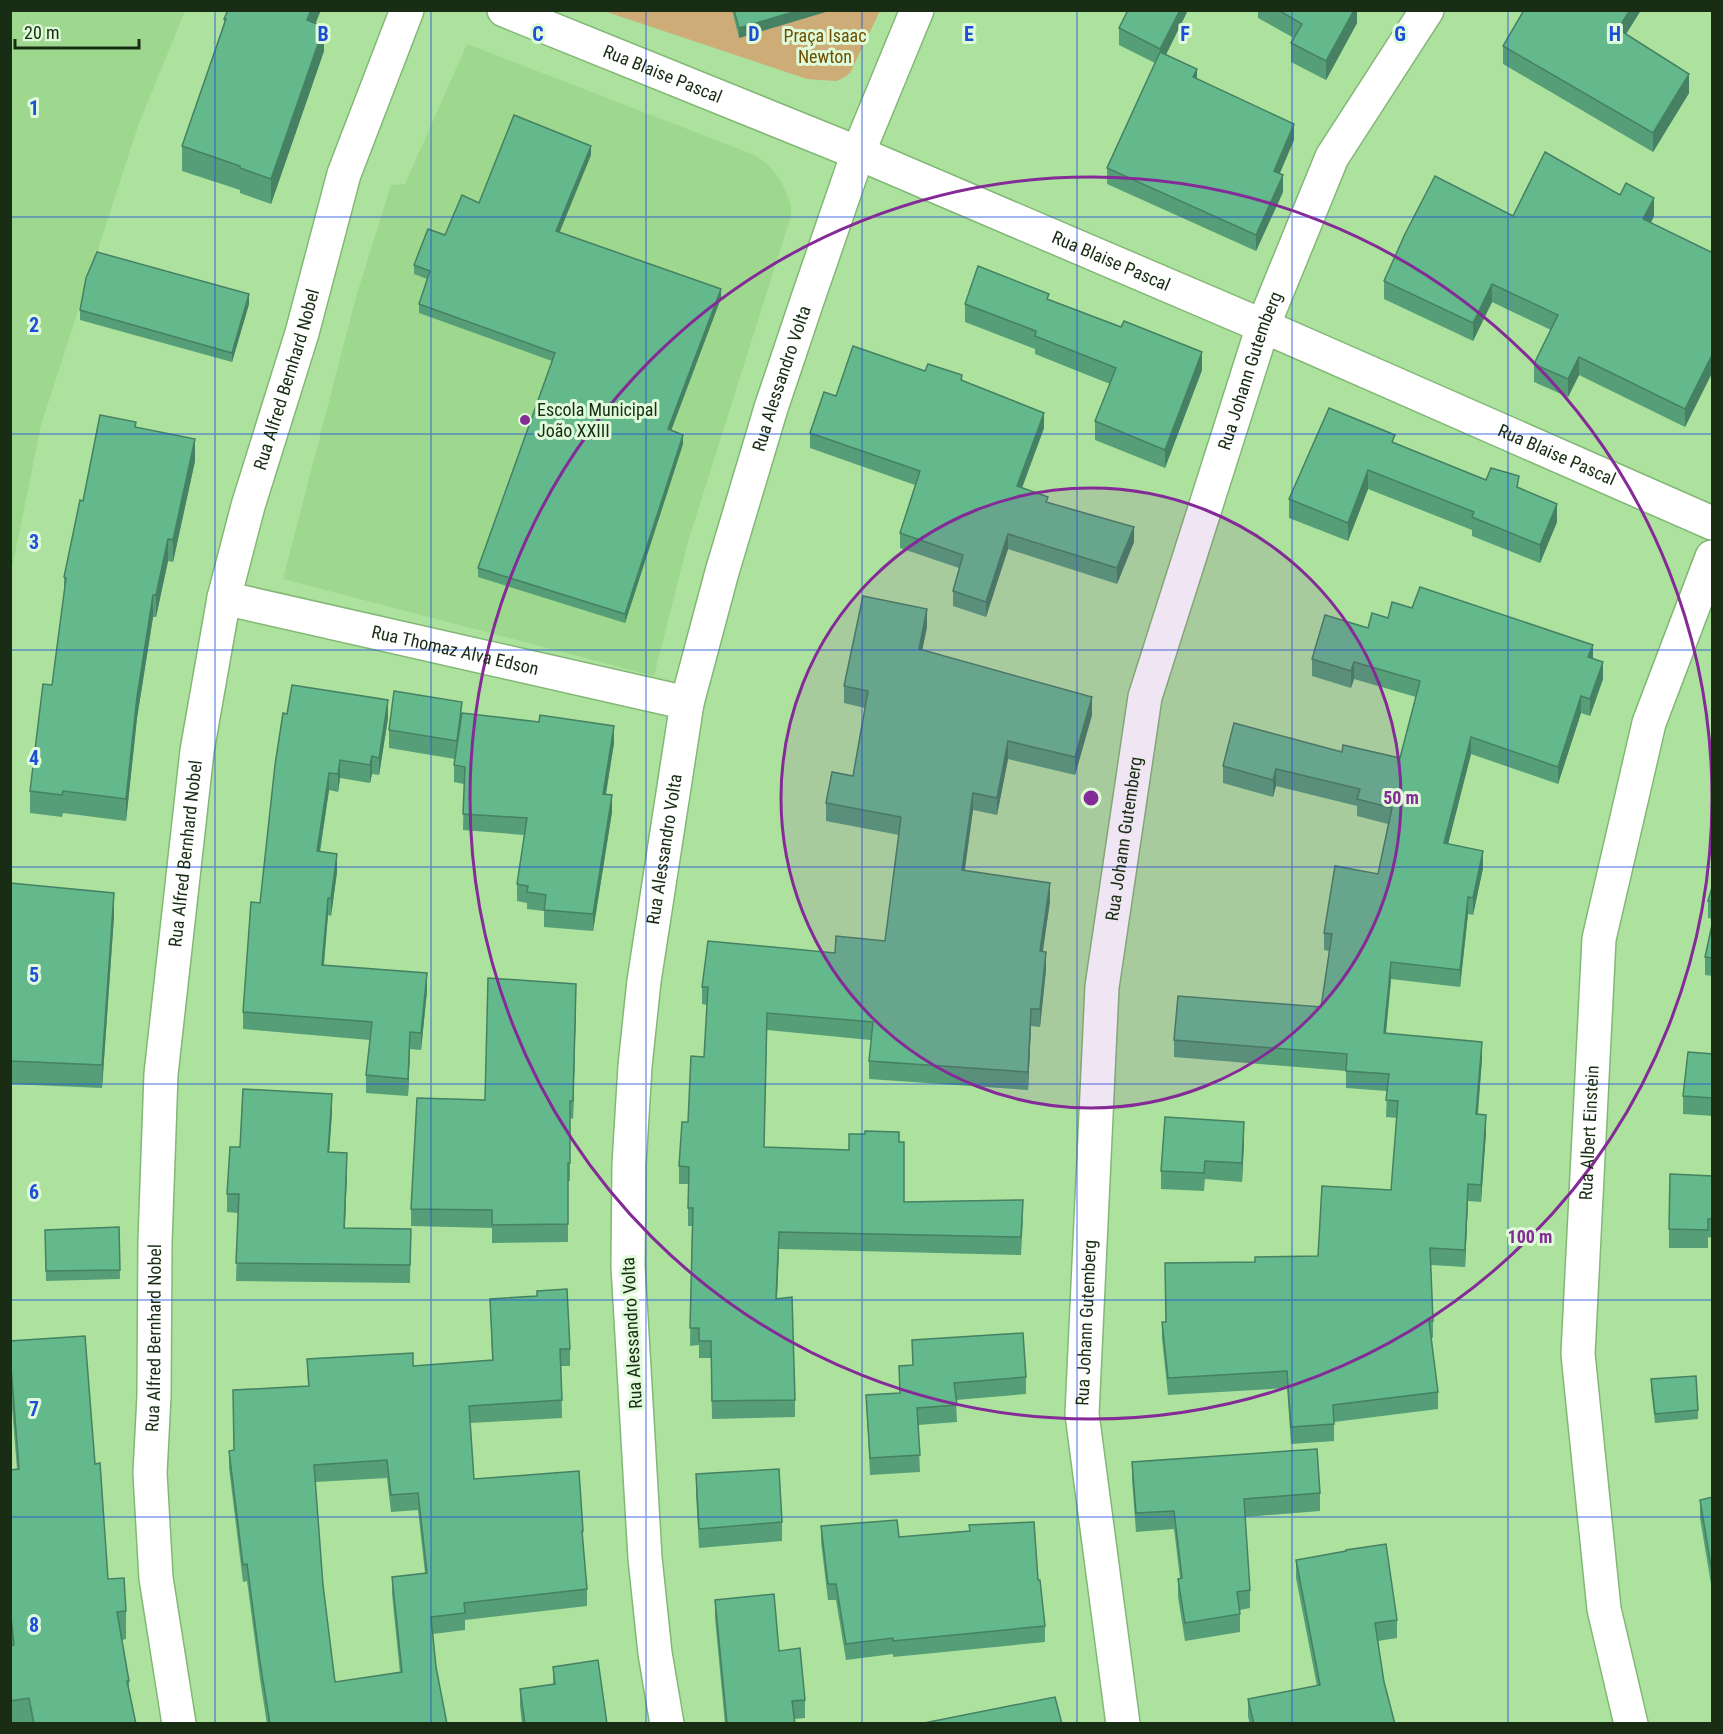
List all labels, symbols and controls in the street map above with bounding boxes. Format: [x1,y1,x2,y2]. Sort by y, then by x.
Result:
scale bar [15,12,140,50]
text: 20 m [24,22,59,43]
text: B [317,22,329,46]
text: C [532,22,544,46]
text: D [748,22,760,46]
text: E [964,22,974,46]
text: F [1180,22,1190,46]
text: G [1394,22,1406,46]
text: H [1609,22,1621,46]
park label: Praça Isaac Newton [783,25,867,67]
street label: Rua Blaise Pascal [600,40,725,107]
text: 1 [29,96,39,120]
street label: Rua Blaise Pascal [1049,226,1174,295]
street label: Rua Alfred Bernhard Nobel [249,287,323,472]
street label: Rua Johann Gutemberg [1213,288,1286,453]
street label: Rua Alessandro Volta [748,303,815,454]
text: 2 [29,313,39,337]
place label: Escola Municipal João XXIII [537,399,658,441]
marker: Escola Municipal João XXIII [518,413,532,427]
street label: Rua Blaise Pascal [1495,419,1619,489]
text: 3 [29,530,39,554]
street label: Rua Thomaz Alva Edson [370,621,541,679]
text: 4 [29,746,39,770]
street label: Rua Johann Gutemberg [1101,755,1146,922]
street label: Rua Alfred Bernhard Nobel [164,759,206,948]
street label: Rua Alessandro Volta [642,772,686,926]
text: 50 m [1383,787,1419,808]
centre of rings [1081,788,1101,808]
text: 5 [29,963,39,987]
street label: Rua Albert Einstein [1575,1065,1603,1201]
text: 6 [29,1180,39,1204]
text: 100 m [1508,1226,1552,1247]
street label: Rua Johann Gutemberg [1071,1239,1100,1406]
street label: Rua Alfred Bernhard Nobel [141,1244,165,1433]
street label: Rua Alessandro Volta [617,1257,646,1409]
text: 7 [29,1397,39,1421]
text: 8 [29,1613,39,1637]

